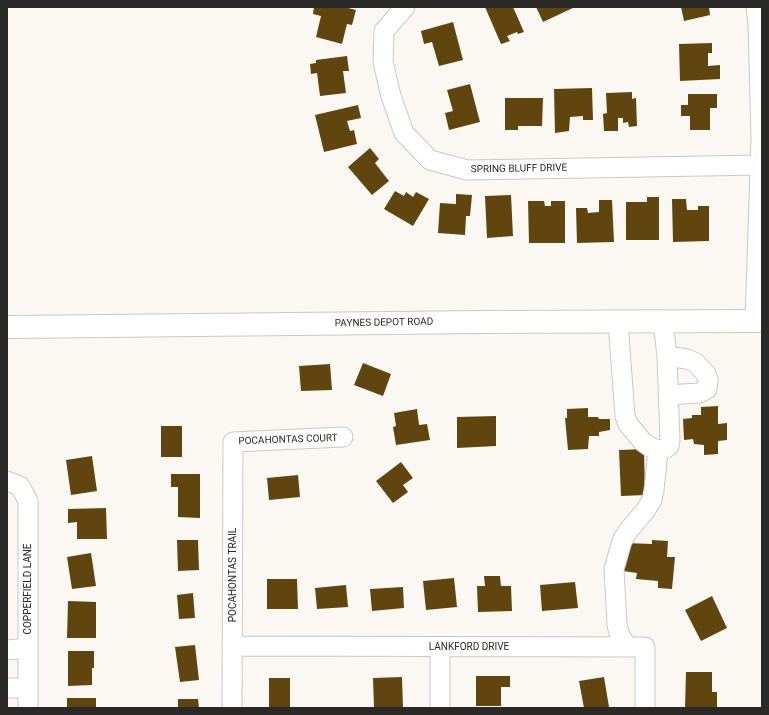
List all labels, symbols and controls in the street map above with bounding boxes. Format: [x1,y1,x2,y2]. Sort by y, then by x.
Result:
street label: SPRING BLUFF DRIVE [471,162,567,176]
street label: PAYNES DEPOT ROAD [335,316,433,330]
street label: POCAHONTAS COURT [238,432,338,448]
street label: POCAHONTAS TRAIL [227,528,239,622]
street label: COPPERFIELD LANE [22,543,34,635]
street label: LANKFORD DRIVE [429,641,509,653]

